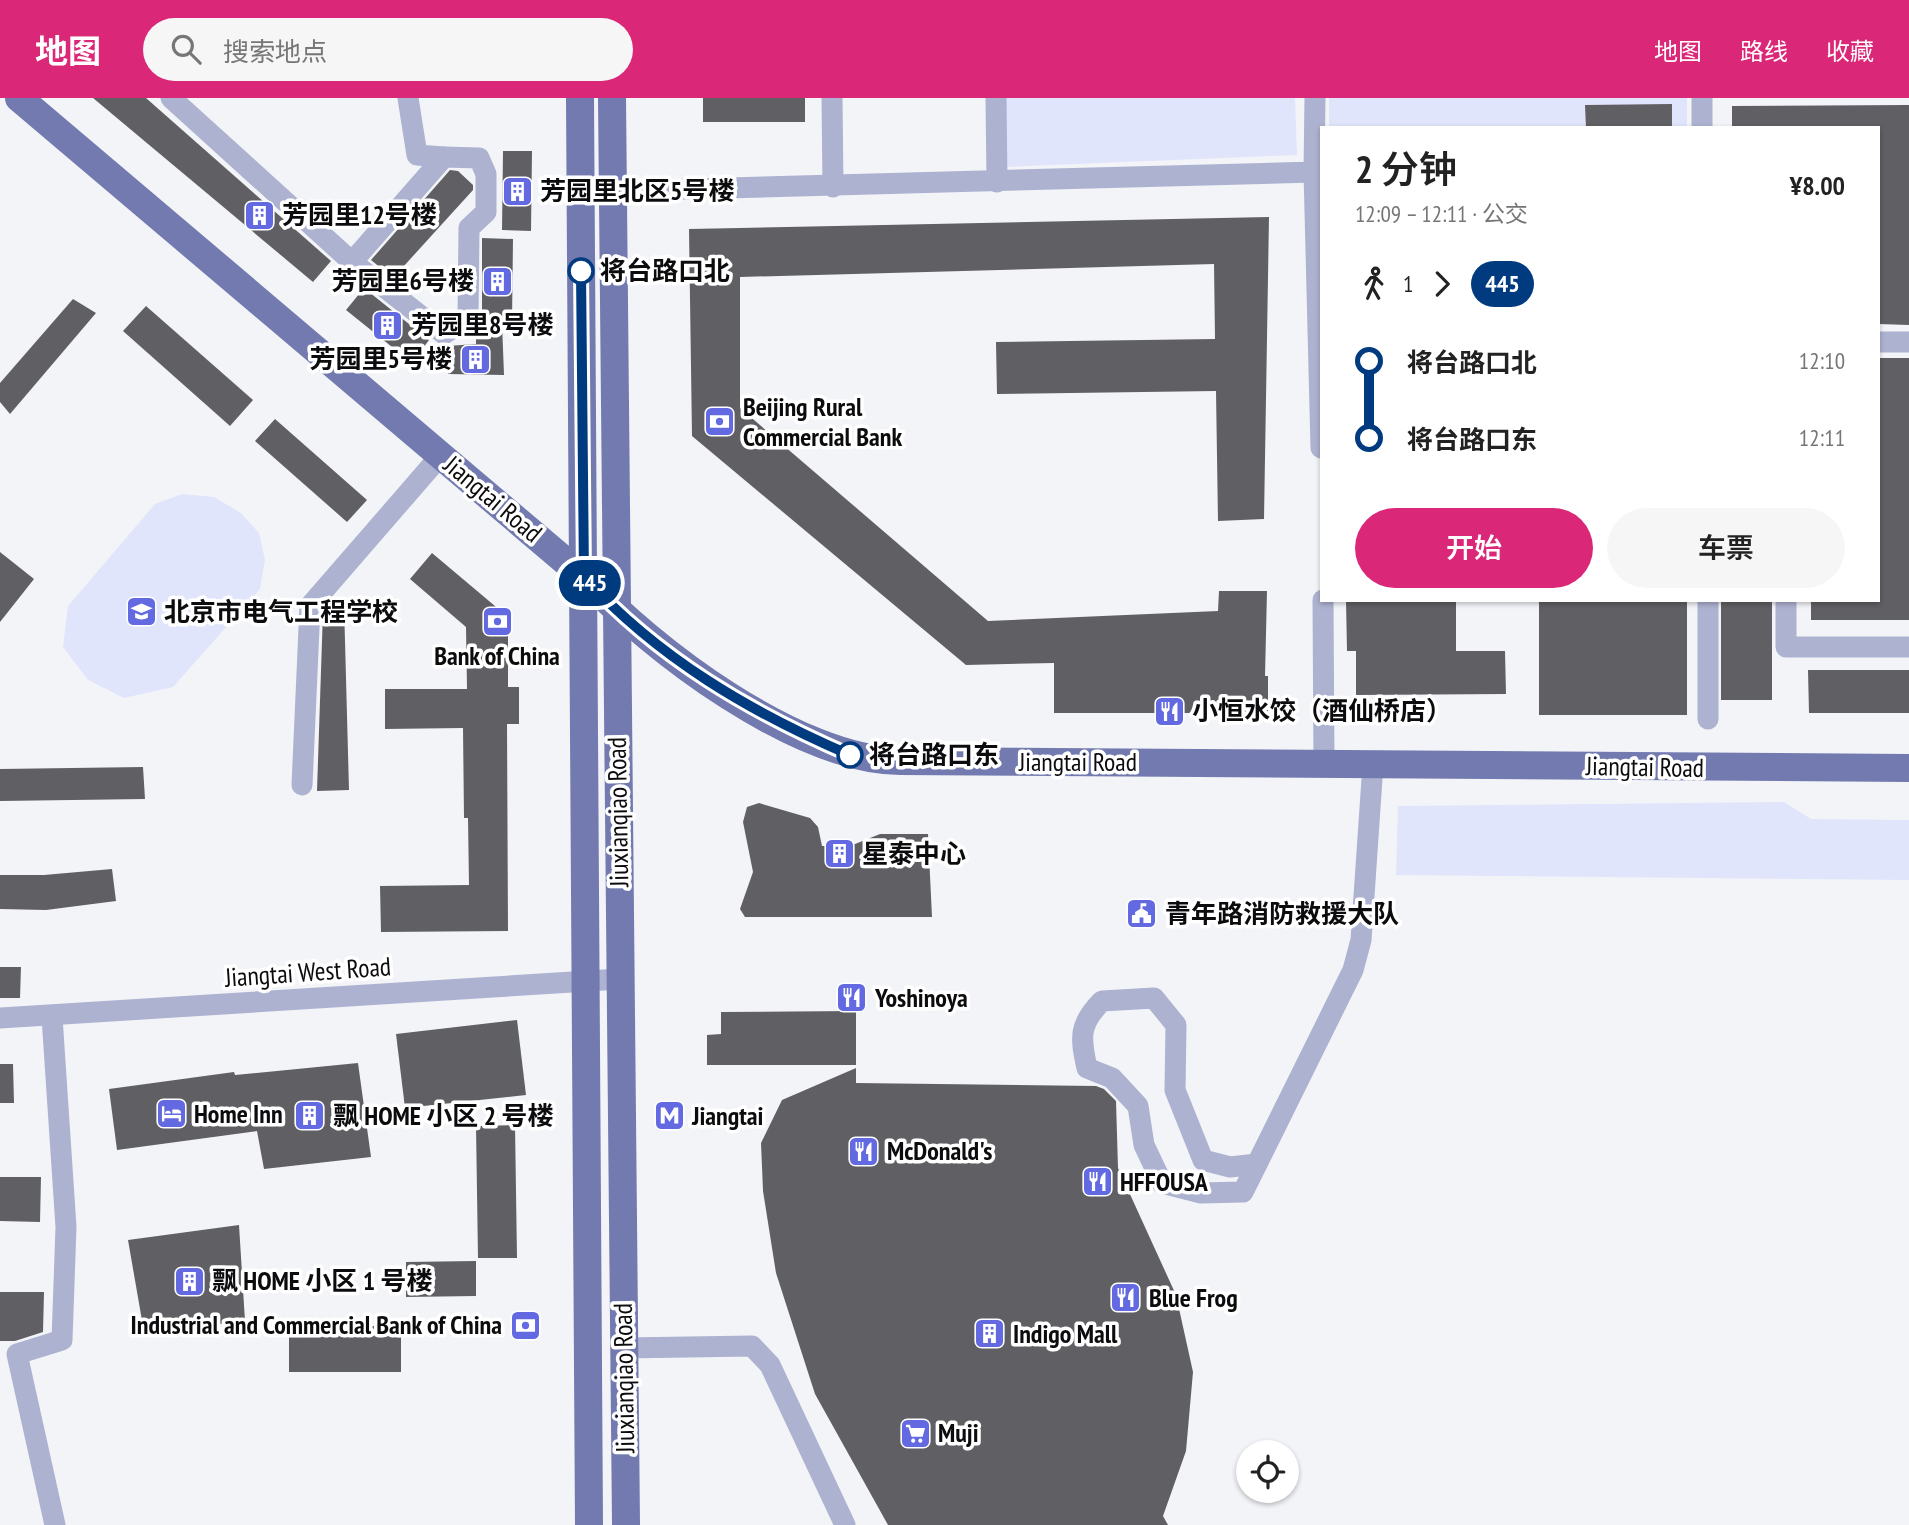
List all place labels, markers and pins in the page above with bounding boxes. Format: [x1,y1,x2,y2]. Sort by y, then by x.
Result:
building icon: 芳园里北区5号楼 [500,174,534,208]
place label: 芳园里北区5号楼 [540,174,734,207]
building icon: 芳园里12号楼 [242,198,276,232]
place label: 芳园里12号楼 [282,198,437,231]
place label: 将台路口北 [600,254,730,287]
marker: 将台路口北 [568,258,594,284]
place label: 芳园里6号楼 [332,264,474,297]
building icon: 芳园里6号楼 [480,264,514,298]
building icon: 芳园里8号楼 [371,308,405,342]
place label: 芳园里8号楼 [411,308,553,341]
place label: 芳园里5号楼 [310,342,452,375]
building icon: 芳园里5号楼 [458,342,492,376]
place label: Beijing Rural Commercial Bank [743,390,902,453]
bank icon: Beijing Rural Commercial Bank [703,405,737,439]
school or university icon: 北京市电气工程学校 [124,595,158,629]
place label: 北京市电气工程学校 [164,595,398,628]
bank icon: Bank of China [480,604,514,638]
place label: Bank of China [434,639,560,672]
restaurant icon: 小恒水饺（酒仙桥店） [1152,694,1186,728]
place label: 小恒水饺（酒仙桥店） [1192,694,1452,727]
place label: 将台路口东 [869,738,999,771]
marker: 将台路口东 [837,742,863,768]
building icon: 星泰中心 [822,837,856,871]
place label: 星泰中心 [862,837,966,870]
public building icon: 青年路消防救援大队 [1125,897,1159,931]
place label: 青年路消防救援大队 [1165,897,1399,930]
restaurant icon: Yoshinoya [835,981,869,1015]
place label: Yoshinoya [874,981,968,1014]
hotel icon: Home Inn [154,1097,188,1131]
place label: Home Inn [194,1097,283,1130]
building icon: 飘 HOME 小区 2 号楼 [293,1099,327,1133]
place label: 飘 HOME 小区 2 号楼 [333,1099,553,1132]
metro station icon: Jiangtai [652,1099,686,1133]
place label: Jiangtai [691,1099,763,1132]
restaurant icon: McDonald's [847,1134,881,1168]
place label: McDonald's [887,1134,992,1167]
restaurant icon: HFFOUSA [1080,1165,1114,1199]
place label: HFFOUSA [1120,1165,1209,1198]
building icon: 飘 HOME 小区 1 号楼 [172,1264,206,1298]
place label: 飘 HOME 小区 1 号楼 [212,1264,432,1297]
restaurant icon: Blue Frog [1109,1281,1143,1315]
place label: Blue Frog [1149,1281,1238,1314]
place label: Industrial and Commercial Bank of China [131,1308,502,1341]
bank icon: Industrial and Commercial Bank of China [508,1308,542,1342]
building icon: Indigo Mall [973,1317,1007,1351]
place label: Indigo Mall [1013,1317,1118,1350]
supermarket icon: Muji [898,1416,932,1450]
place label: Muji [938,1416,979,1449]

